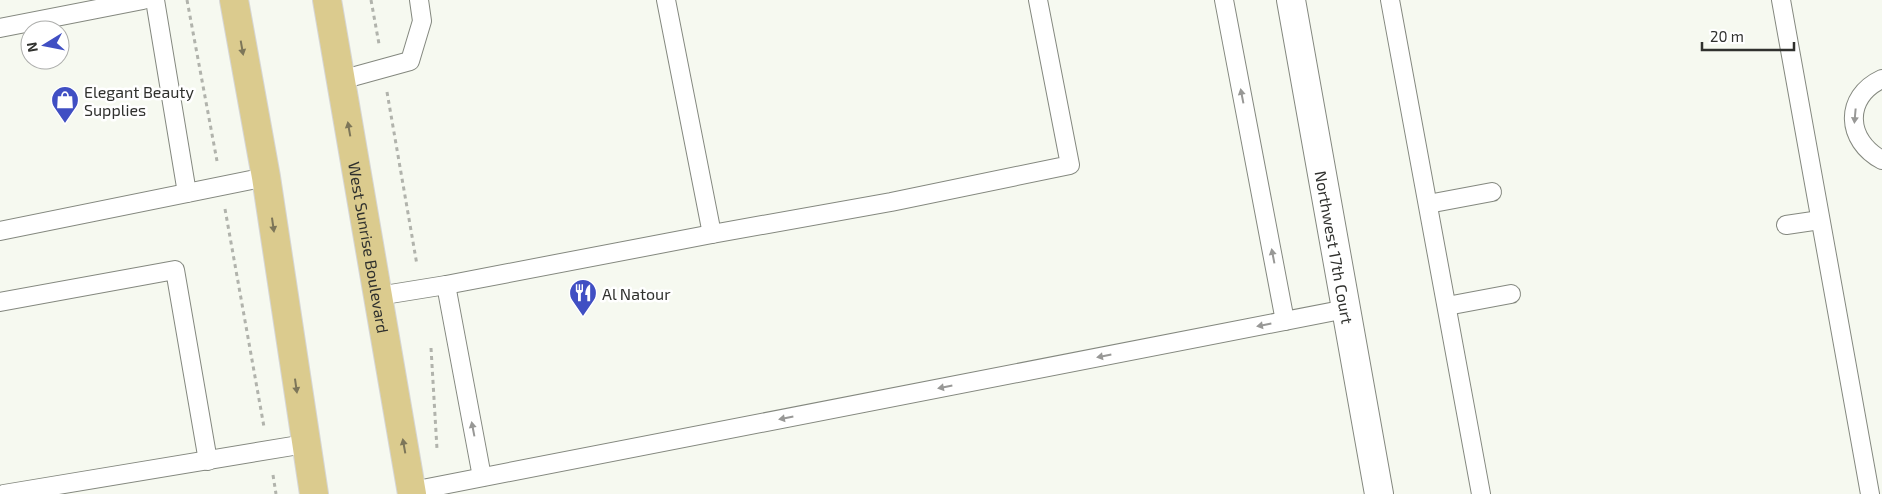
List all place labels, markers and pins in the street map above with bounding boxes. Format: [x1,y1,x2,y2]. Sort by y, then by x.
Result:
place label: Elegant Beauty Supplies [84,82,194,119]
shop icon: Elegant Beauty Supplies [50,85,80,124]
restaurant icon: Al Natour [568,278,598,317]
place label: Al Natour [602,284,671,303]

